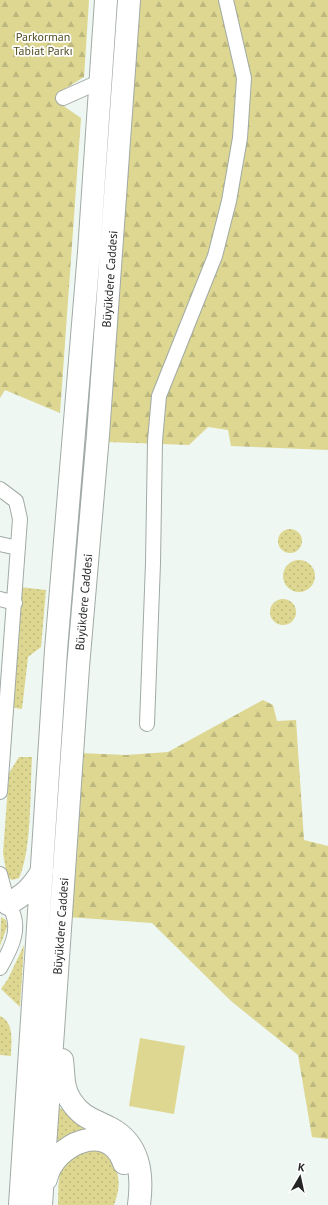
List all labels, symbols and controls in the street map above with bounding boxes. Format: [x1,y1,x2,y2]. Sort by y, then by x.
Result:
park label: Parkorman Tabiat Parkı [13,29,73,58]
street label: Büyükdere Caddesi [99,230,120,328]
street label: Büyükdere Caddesi [72,553,95,651]
street label: Büyükdere Caddesi [50,877,71,975]
north arrow [280,1157,320,1197]
text: K [297,1160,306,1175]

